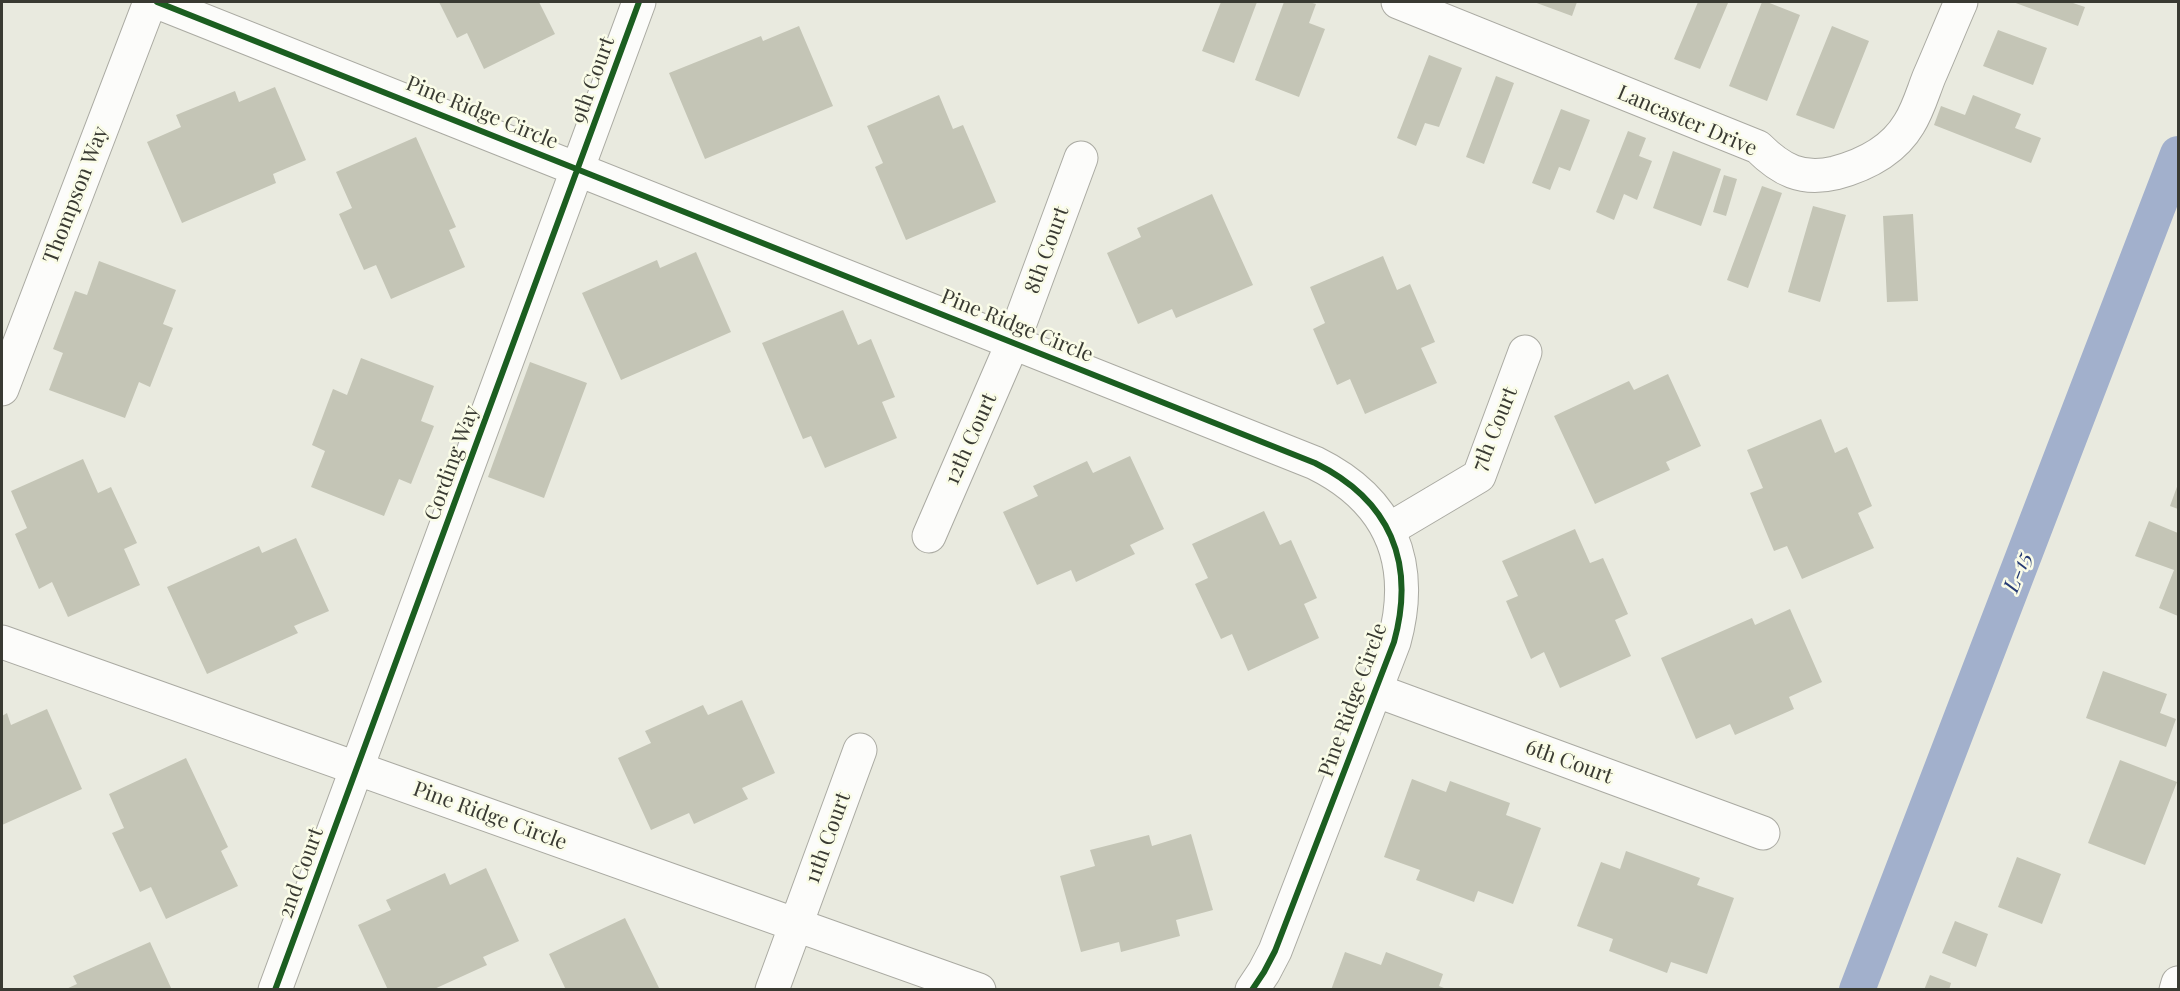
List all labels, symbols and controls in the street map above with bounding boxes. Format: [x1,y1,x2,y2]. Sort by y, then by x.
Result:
street label: 9th Court [566,33,620,127]
street label: Pine Ridge Circle [402,71,562,155]
street label: Lancaster Drive [1613,80,1761,162]
street label: Thompson Way [38,123,114,267]
street label: 8th Court [1020,203,1074,297]
street label: Pine Ridge Circle [937,284,1097,368]
street label: 7th Court [1467,383,1523,475]
street label: 12th Court [940,389,1002,489]
street label: Cording Way [420,402,484,524]
water label: L-15 [1998,548,2038,596]
street label: Pine Ridge Circle [1314,620,1392,780]
street label: 6th Court [1522,735,1616,789]
street label: Pine Ridge Circle [410,777,570,855]
street label: 11th Court [800,789,856,887]
street label: 2nd Court [273,824,329,922]

